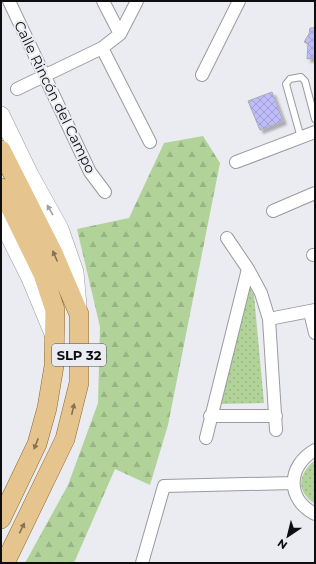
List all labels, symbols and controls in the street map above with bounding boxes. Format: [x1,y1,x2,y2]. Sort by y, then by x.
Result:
street label: Calle Rincón del Campo [10,18,100,176]
one-way arrow [46,204,53,216]
one-way arrow [51,250,57,262]
road number: SLP 32 [52,344,106,366]
one-way arrow [71,403,77,415]
one-way arrow [33,438,39,450]
north arrow [268,516,308,556]
one-way arrow [19,522,25,534]
text: N [275,536,290,552]

